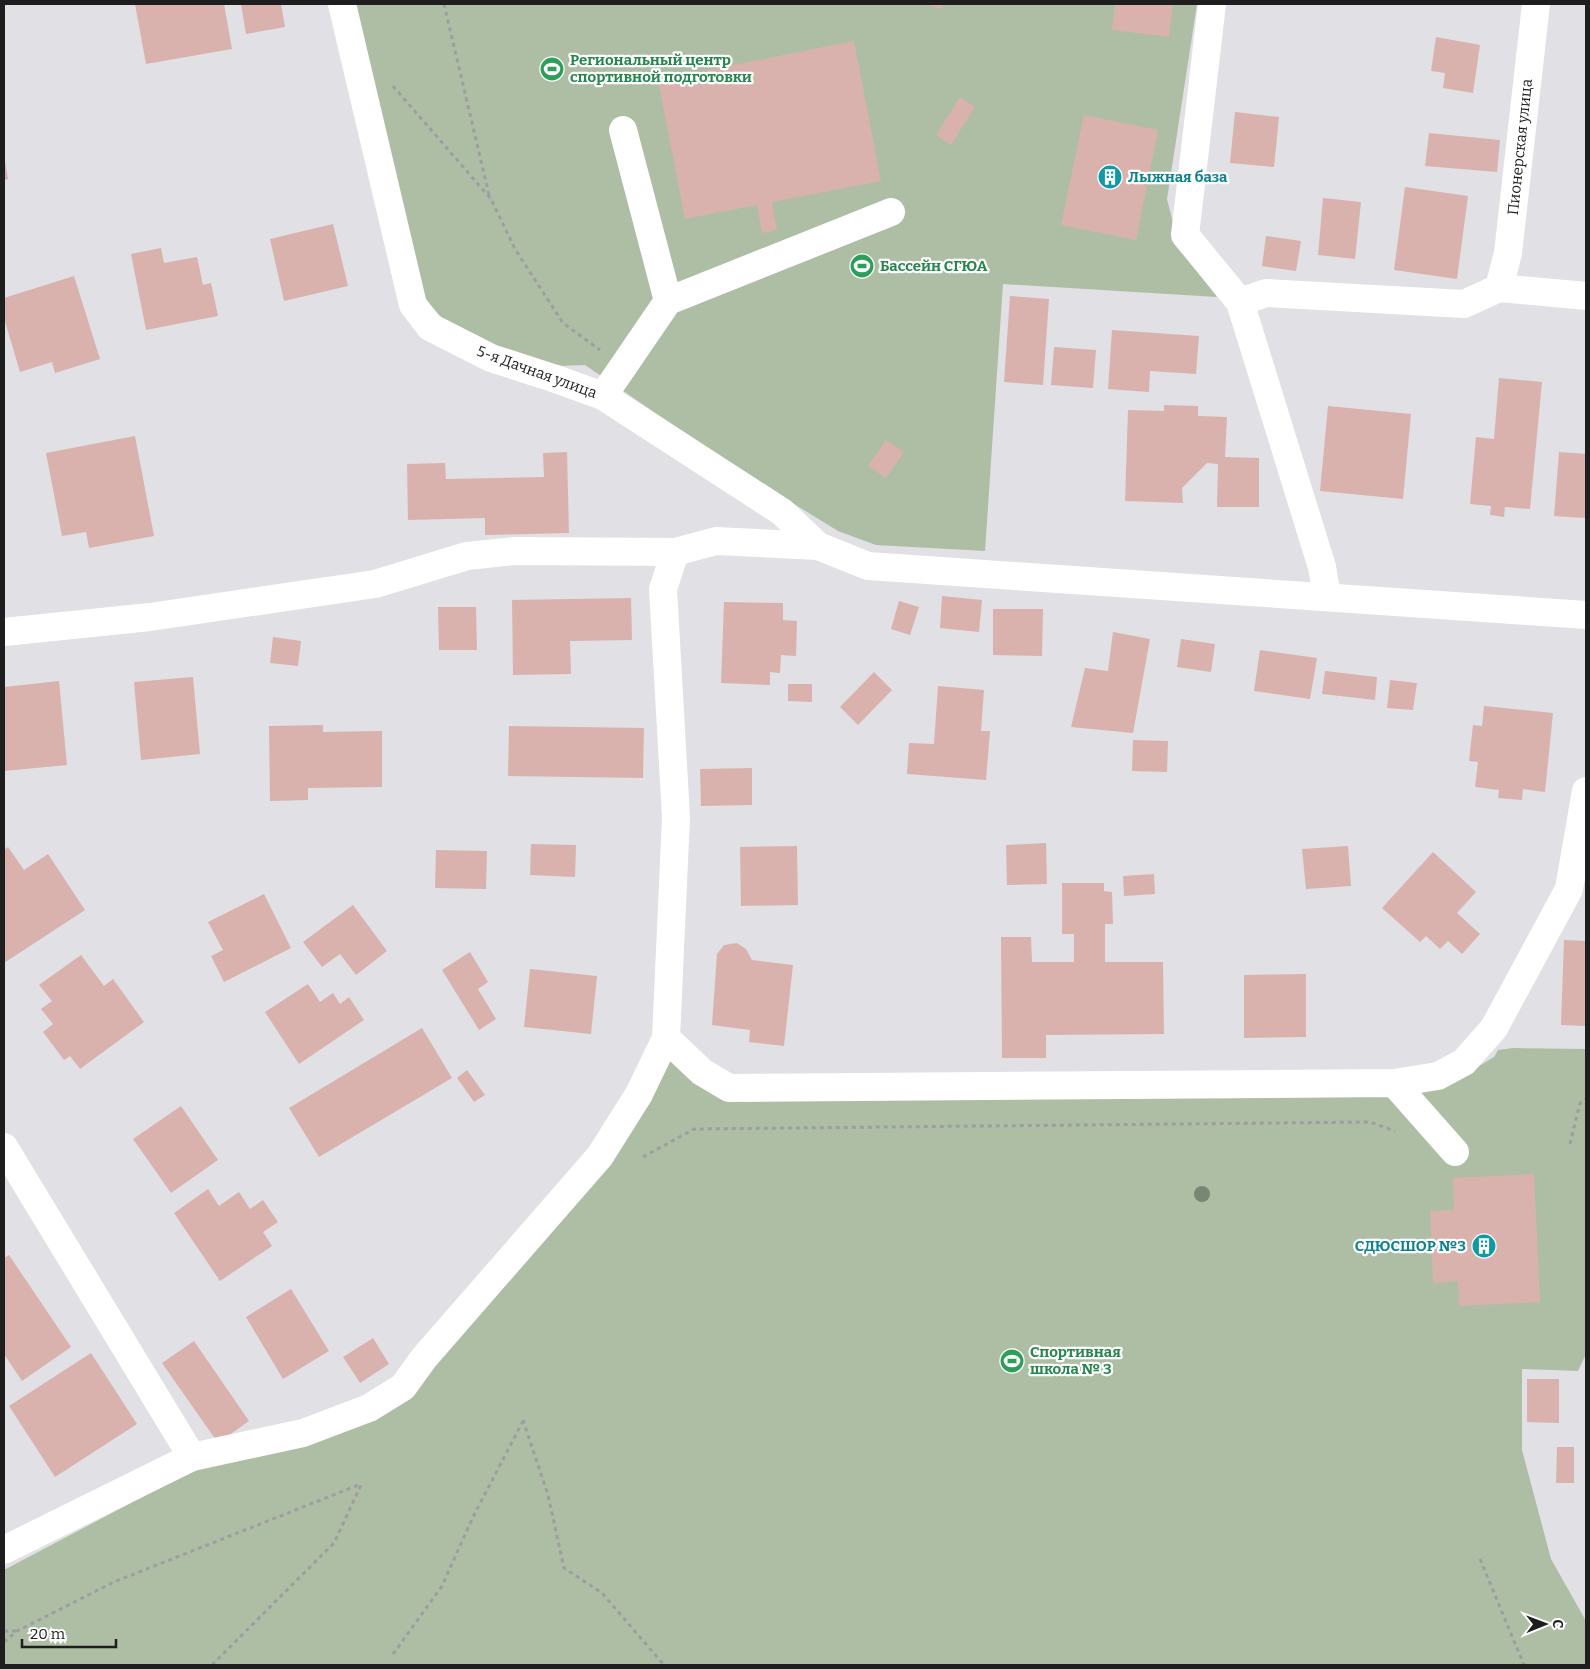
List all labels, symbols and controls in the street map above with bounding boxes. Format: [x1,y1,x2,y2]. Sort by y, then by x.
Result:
place label: Региональный центр спортивной подготовки [570,51,752,86]
sports icon: Региональный центр спортивной подготовки [539,56,565,82]
street label: Пионерская улица [1504,78,1536,216]
building icon: Лыжная база [1097,164,1123,190]
place label: Лыжная база [1128,168,1228,186]
sports icon: Бассейн СГЮА [849,253,875,279]
place label: Бассейн СГЮА [880,257,988,275]
street label: 5-я Дачная улица [474,342,600,402]
building icon: СДЮСШОР №3 [1471,1233,1497,1259]
place label: СДЮСШОР №3 [1355,1237,1466,1255]
place label: Спортивная школа № 3 [1030,1343,1121,1378]
sports icon: Спортивная школа № 3 [999,1348,1025,1374]
north arrow [1520,1599,1570,1649]
scale bar [22,1616,116,1648]
text: С [1549,1619,1566,1628]
text: 20 m [30,1625,66,1643]

